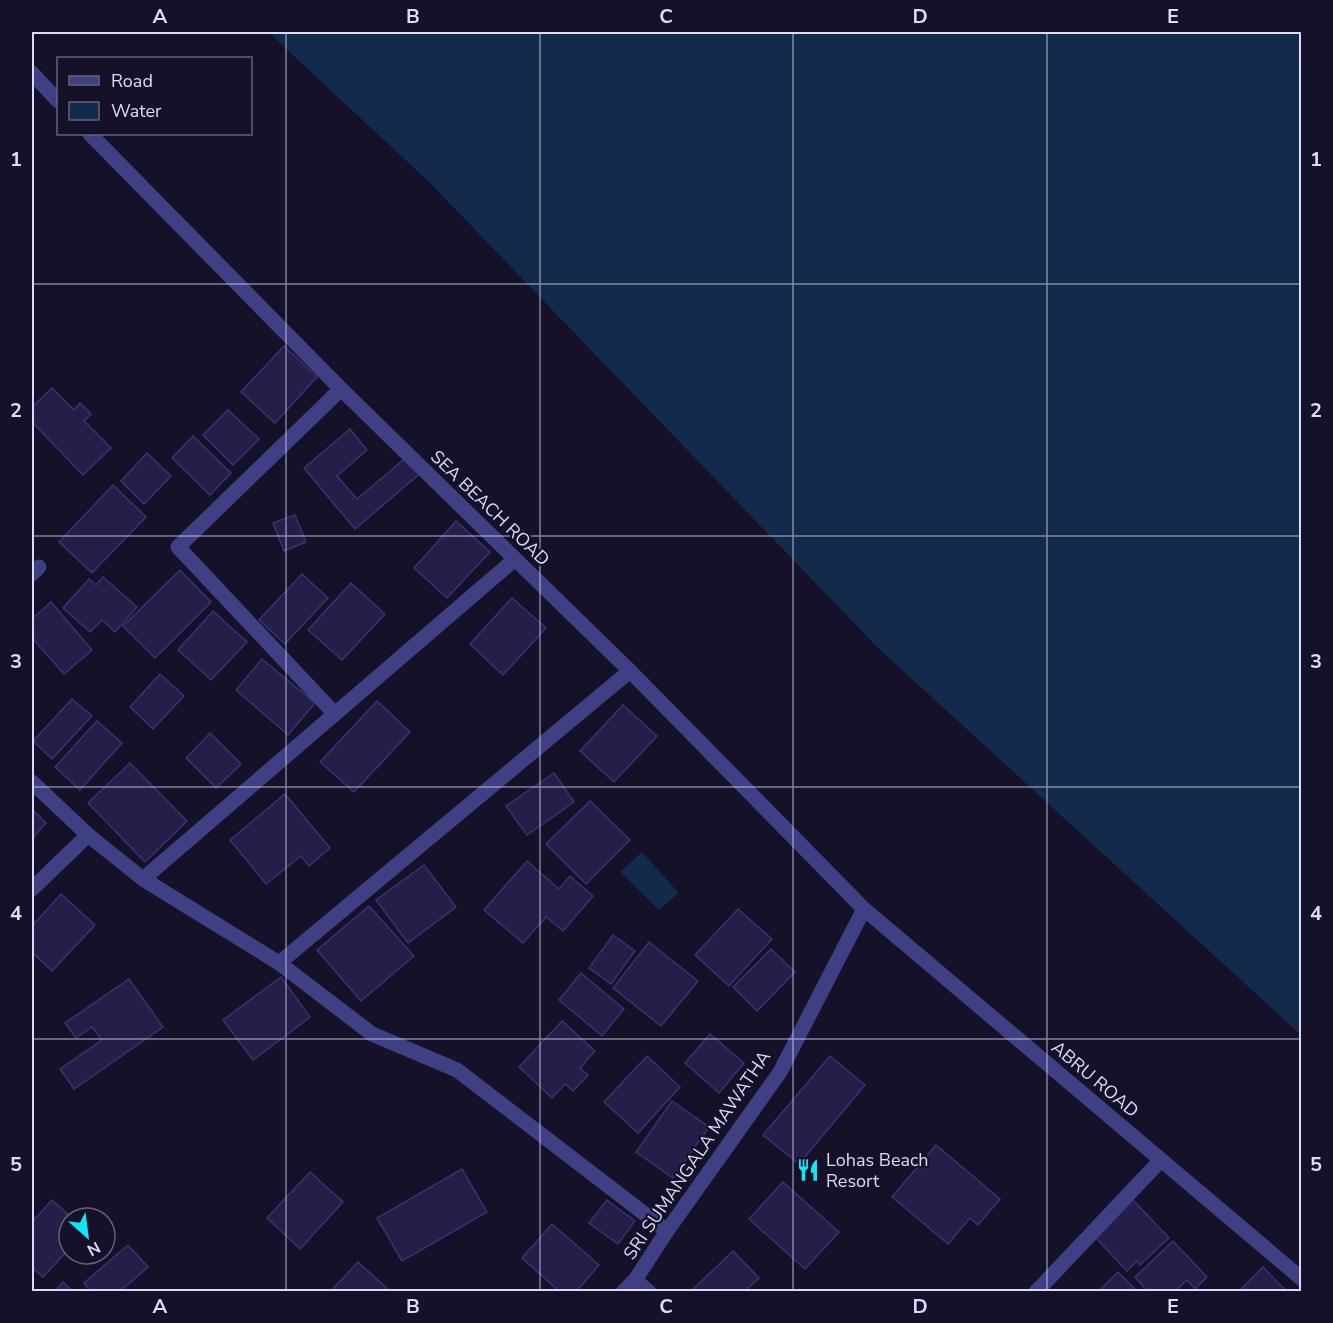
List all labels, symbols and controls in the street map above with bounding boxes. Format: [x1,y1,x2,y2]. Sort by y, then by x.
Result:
text: A [153,3,168,30]
text: B [406,3,420,30]
text: C [659,3,673,30]
text: D [912,3,928,30]
text: E [1167,3,1179,30]
legend [57,57,252,135]
text: Road [111,69,153,93]
text: Water [111,99,162,123]
text: 1 [10,146,22,173]
text: 1 [1310,146,1322,173]
text: 2 [10,397,22,424]
text: 2 [1310,397,1322,424]
street label: SEA BEACH ROAD [425,445,555,571]
text: 3 [10,648,22,675]
text: 3 [1310,648,1322,675]
text: 4 [10,900,22,927]
text: 4 [1310,900,1322,927]
street label: ABRU ROAD [1046,1035,1144,1123]
street label: SRI SUMANGALA MAWATHA [618,1046,776,1264]
place label: Lohas Beach Resort [826,1148,929,1193]
text: 5 [10,1151,22,1178]
text: 5 [1310,1151,1322,1178]
restaurant icon: Lohas Beach Resort [795,1157,821,1183]
north arrow [57,1206,117,1266]
text: N [83,1236,104,1261]
text: A [153,1293,168,1320]
text: B [406,1293,420,1320]
text: C [659,1293,673,1320]
text: D [912,1293,928,1320]
text: E [1167,1293,1179,1320]

